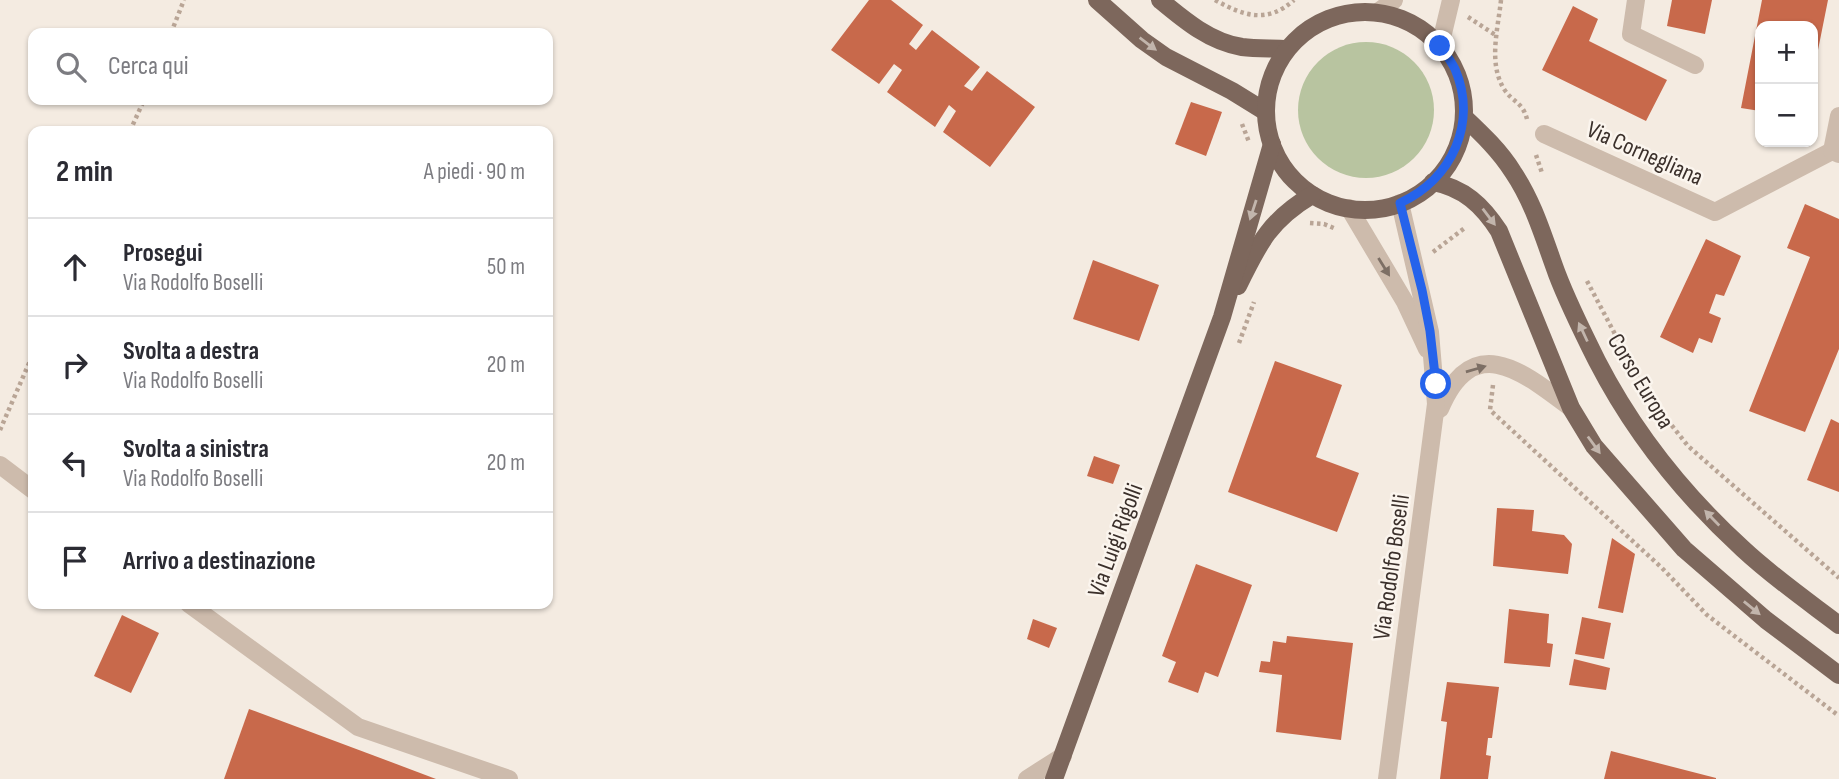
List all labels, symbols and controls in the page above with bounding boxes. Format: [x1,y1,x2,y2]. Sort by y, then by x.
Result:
map controls [1755,21,1818,147]
button: + [1755,21,1818,84]
search box [28,28,553,105]
route end [1424,30,1455,61]
one-way arrow [1139,37,1157,52]
icon: search [52,48,90,86]
text: Cerca qui [108,51,189,82]
button: − [1755,84,1818,147]
street label: Via Cornegliana [1582,115,1707,192]
text: 2 min [56,154,113,190]
text: A piedi · 90 m [424,158,525,186]
one-way arrow [1248,200,1258,221]
one-way arrow [1482,208,1496,226]
text: Prosegui [123,238,202,269]
icon: ahead [56,248,94,286]
text: 50 m [487,253,525,281]
one-way arrow [1377,257,1390,277]
text: Via Rodolfo Boselli [123,269,263,297]
one-way arrow [1577,322,1589,342]
street label: Corso Europa [1601,328,1680,434]
text: Svolta a destra [123,336,259,367]
icon: right [56,346,94,384]
text: 20 m [487,351,525,379]
one-way arrow [1465,363,1487,374]
text: Via Rodolfo Boselli [123,367,263,395]
route start [1420,368,1451,399]
text: Svolta a sinistra [123,434,269,465]
one-way arrow [1587,436,1601,454]
icon: left [56,444,94,482]
text: 20 m [487,449,525,477]
text: Via Rodolfo Boselli [123,465,263,493]
street label: Via Luigi Rigolli [1082,480,1149,601]
street label: Via Rodolfo Boselli [1367,493,1416,642]
one-way arrow [1704,509,1721,526]
icon: arrive [56,542,94,580]
text: Arrivo a destinazione [123,546,316,577]
one-way arrow [1742,601,1760,616]

